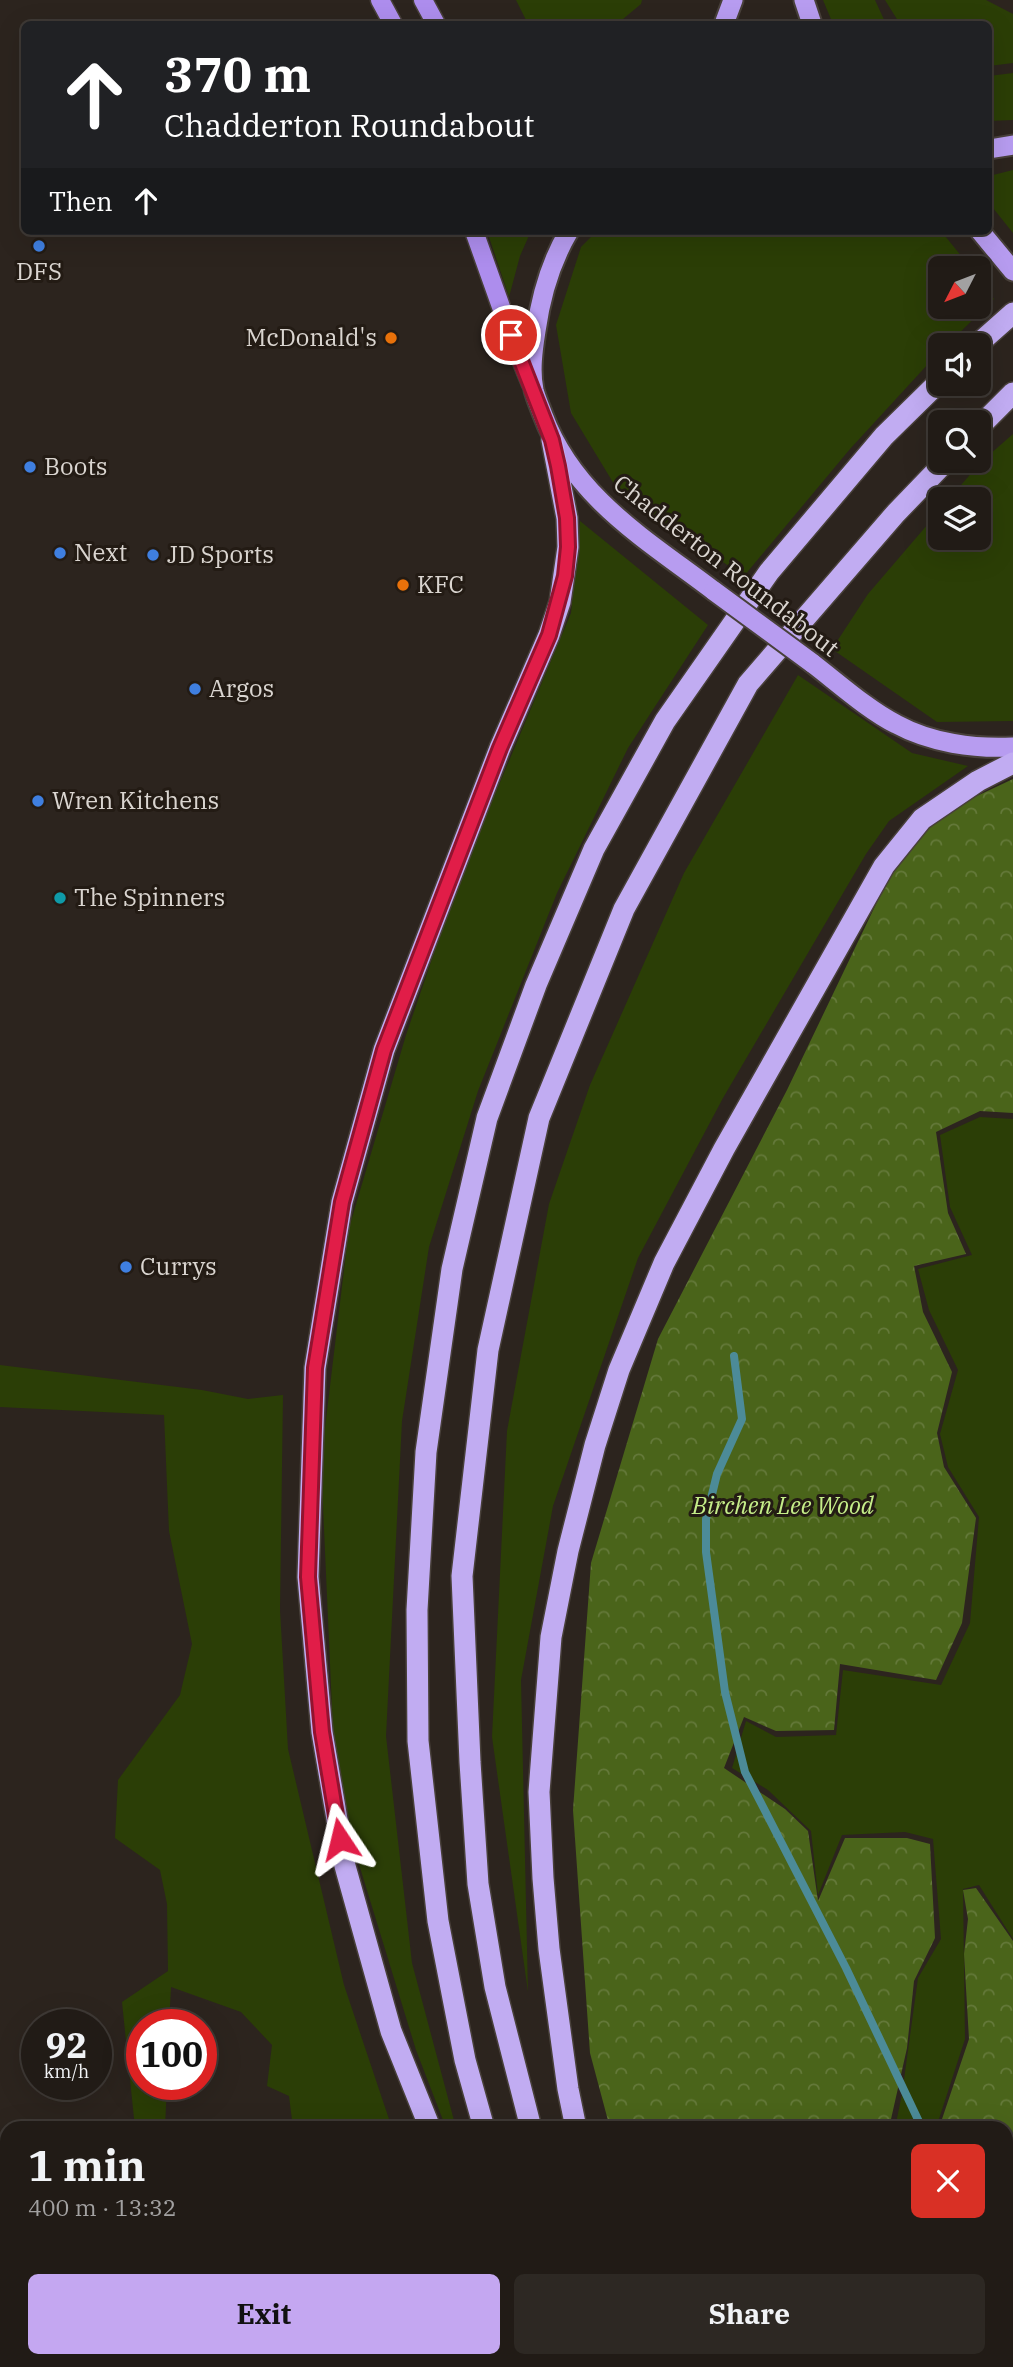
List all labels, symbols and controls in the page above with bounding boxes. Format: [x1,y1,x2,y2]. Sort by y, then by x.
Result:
text: 370 m [164,42,311,105]
icon: ahead [49,49,140,140]
text: Chadderton Roundabout [164,104,535,146]
icon: ahead [127,182,165,220]
text: Then [49,184,113,218]
marker: DFS [31,238,47,254]
place label: DFS [16,255,62,287]
north arrow [928,256,990,318]
map controls [928,256,991,550]
pin [481,305,541,365]
icon: arrive [492,316,530,354]
place label: McDonald's [245,321,377,353]
marker: McDonald's [383,330,399,346]
button: sound [928,333,991,396]
button: search [928,410,991,473]
place label: Boots [44,450,108,482]
marker: Boots [22,459,38,475]
street label: Chadderton Roundabout [607,467,846,663]
button: layers [928,487,991,550]
place label: Next [74,536,127,568]
place label: JD Sports [167,538,274,570]
marker: Next [52,545,68,561]
marker: JD Sports [145,547,161,563]
place label: KFC [417,568,464,600]
marker: KFC [395,577,411,593]
place label: Argos [209,672,274,704]
marker: Argos [187,681,203,697]
place label: Wren Kitchens [52,784,219,816]
marker: Wren Kitchens [30,793,46,809]
place label: The Spinners [74,881,225,913]
marker: The Spinners [52,890,68,906]
place label: Currys [140,1250,217,1282]
marker: Currys [118,1259,134,1275]
park label: Birchen Lee Wood [691,1489,875,1521]
position arrow [303,1802,377,1876]
speed limit sign: 100 [126,2009,217,2100]
text: 92 [45,2022,88,2068]
text: km/h [44,2060,89,2083]
text: 1 min [28,2138,146,2193]
button: close [911,2144,985,2218]
text: 400 m · 13:32 [28,2192,177,2222]
button: Exit [28,2274,500,2354]
button: Share [514,2274,985,2354]

